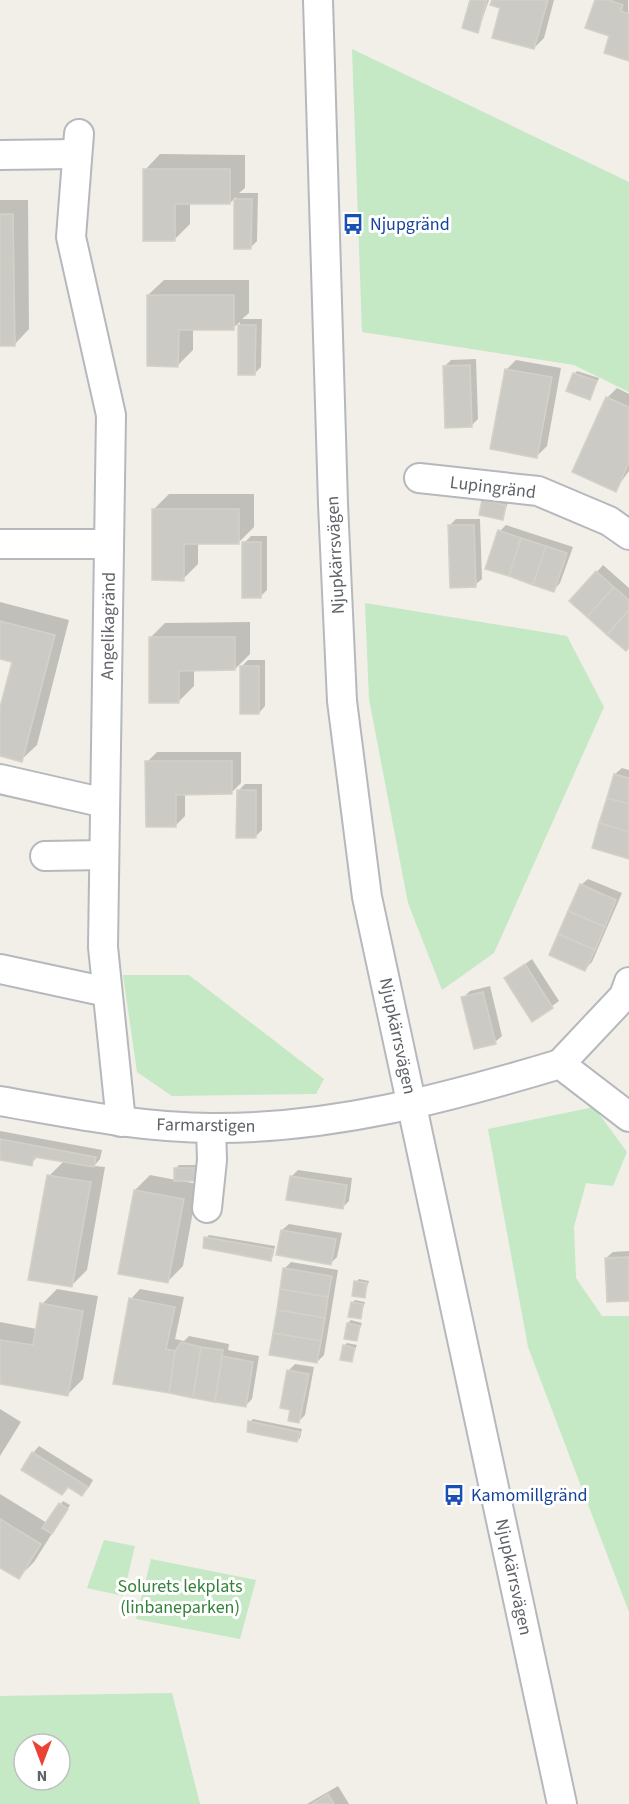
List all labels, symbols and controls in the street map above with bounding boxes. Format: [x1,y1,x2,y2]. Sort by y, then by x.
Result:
bus stop icon: Njupgränd [341,212,365,236]
place label: Njupgränd [370,212,450,237]
street label: Lupingränd [449,470,537,505]
street label: Njupkärrsvägen [320,495,351,615]
street label: Angelikagränd [95,572,122,680]
street label: Njupkärrsvägen [373,976,422,1097]
street label: Farmarstigen [156,1112,256,1139]
bus stop icon: Kamomillgränd [442,1483,466,1507]
place label: Kamomillgränd [471,1483,588,1508]
street label: Njupkärrsvägen [489,1517,538,1638]
park label: Solurets lekplats (linbaneparken) [118,1574,242,1620]
north arrow [12,1732,72,1792]
text: N [37,1765,47,1787]

